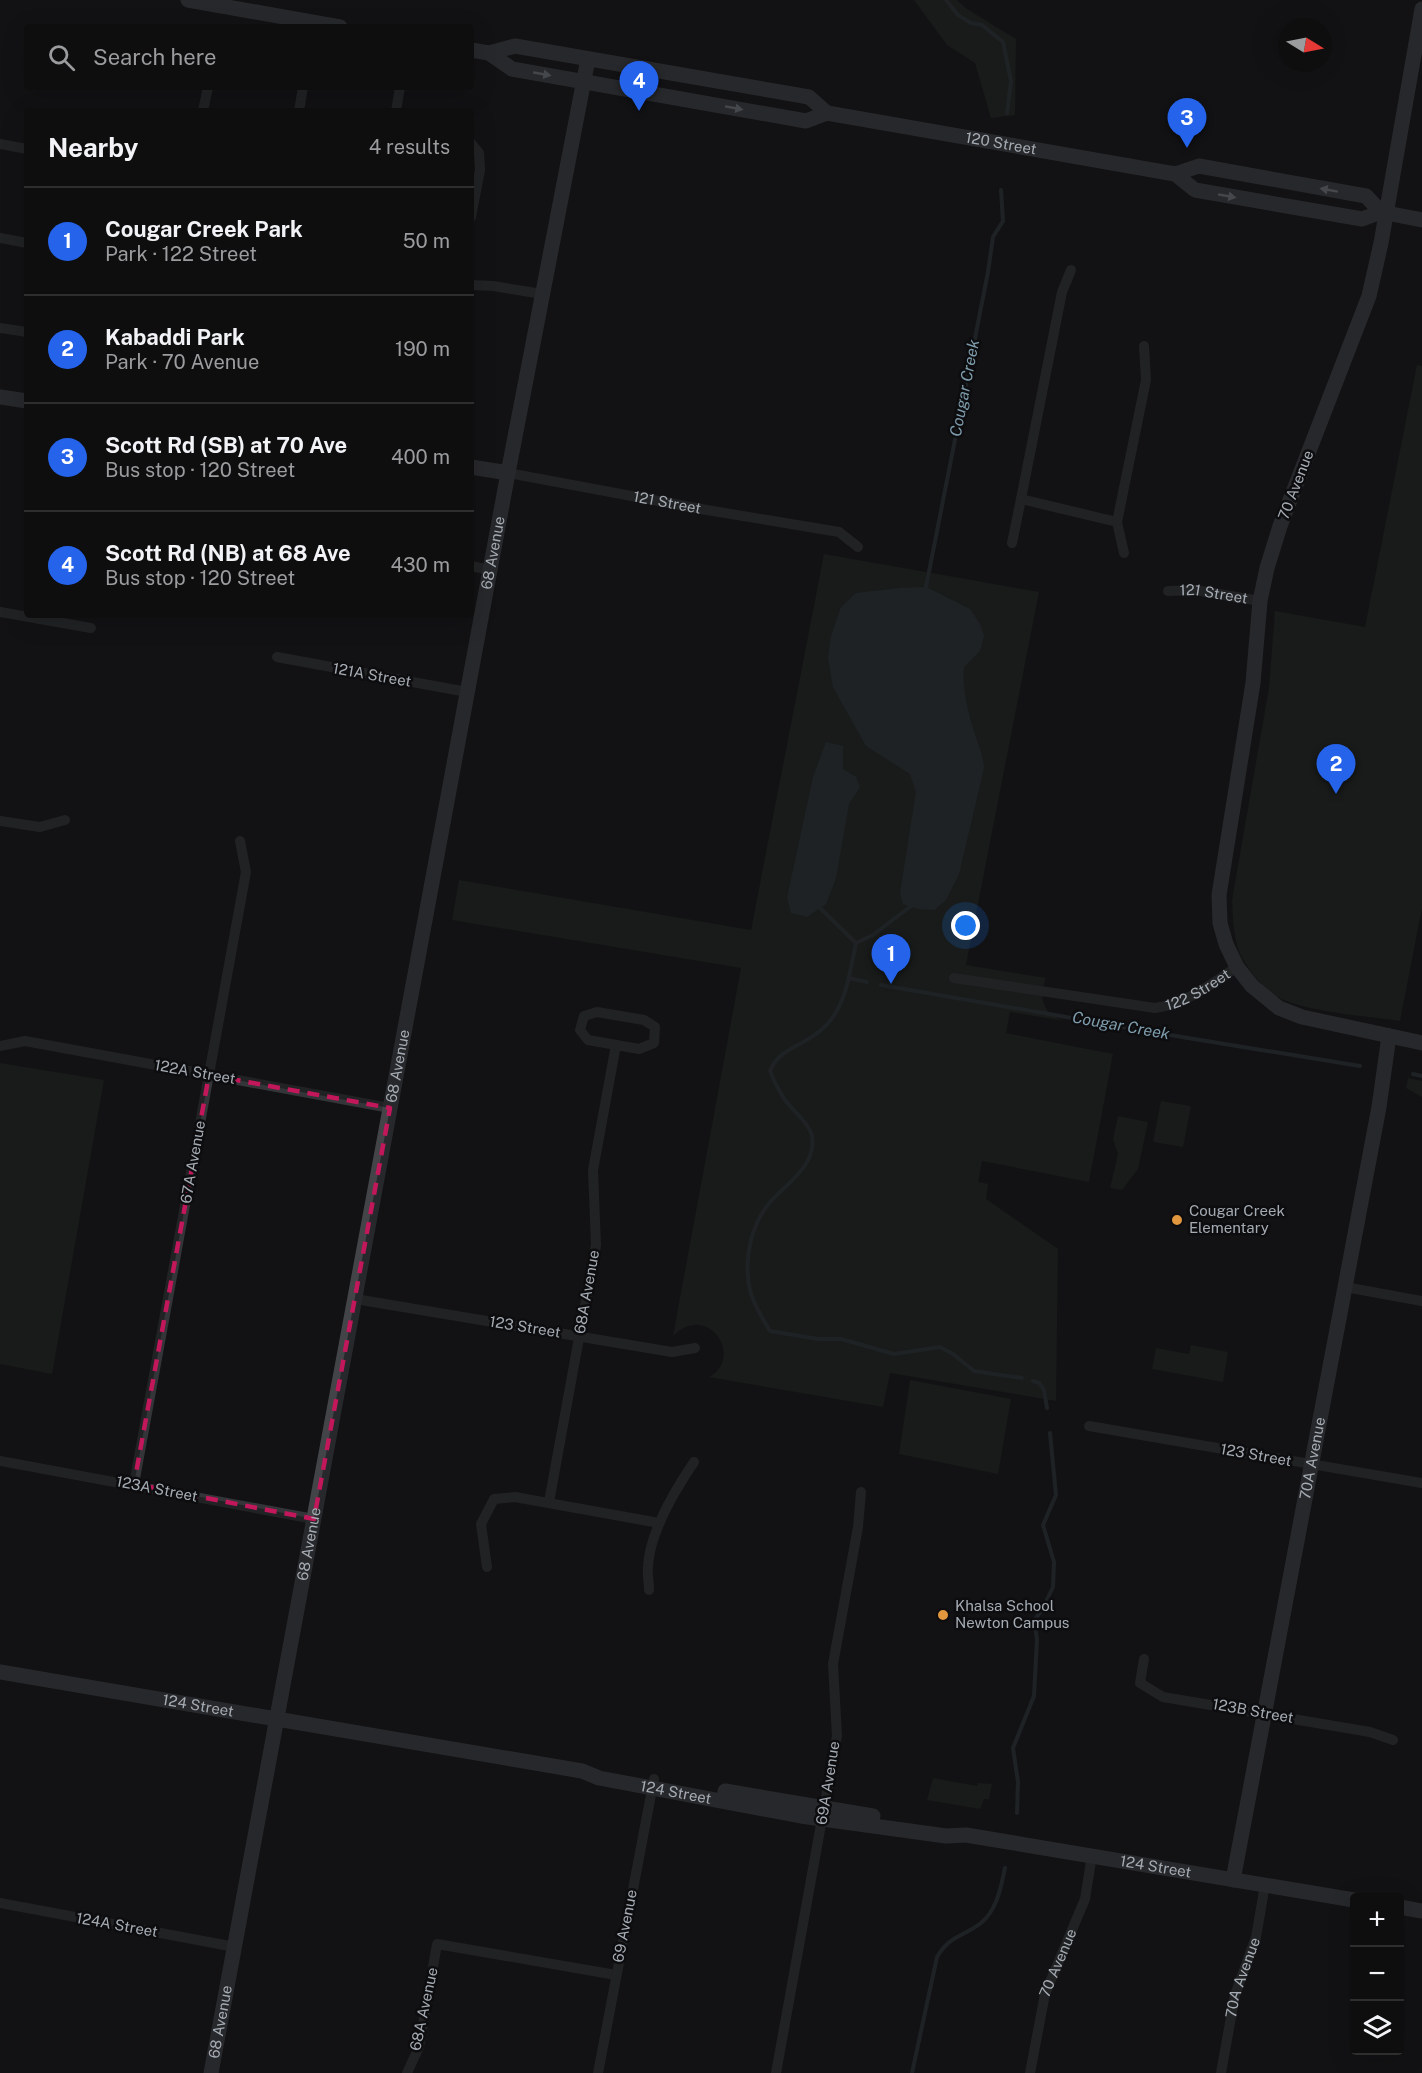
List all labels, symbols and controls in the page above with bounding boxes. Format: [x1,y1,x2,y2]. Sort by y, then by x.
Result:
north arrow [1278,18,1332,72]
search box [24,24,474,90]
icon: search [45,41,78,74]
text: Search here [93,44,217,70]
pin: 4 [620,62,658,111]
one-way arrow [533,70,552,79]
pin: 3 [1168,98,1206,148]
one-way arrow [725,104,744,113]
street label: 120 Street [964,128,1038,158]
text: Nearby [48,132,138,163]
text: 4 results [369,135,450,159]
one-way arrow [1320,185,1339,194]
one-way arrow [1218,192,1237,201]
text: Cougar Creek Park [105,216,303,242]
text: 1 [63,229,72,253]
text: 50 m [403,229,450,253]
text: Park · 122 Street [105,242,257,266]
text: Kabaddi Park [105,324,245,350]
text: 2 [61,337,74,361]
text: 190 m [395,337,450,361]
water label: Cougar Creek [946,338,983,438]
text: Park · 70 Avenue [105,350,259,374]
text: Scott Rd (SB) at 70 Ave [105,432,347,458]
text: 3 [61,445,74,469]
text: 400 m [391,445,450,469]
street label: 70 Avenue [1275,448,1317,522]
text: Bus stop · 120 Street [105,458,295,482]
street label: 121 Street [632,488,703,517]
street label: 68 Avenue [478,515,508,591]
text: Scott Rd (NB) at 68 Ave [105,540,351,566]
text: 4 [61,553,74,577]
text: 430 m [391,553,450,577]
text: Bus stop · 120 Street [105,566,295,590]
street label: 121 Street [1179,581,1249,607]
street label: 121A Street [332,659,413,690]
pin: 2 [1316,744,1356,794]
your location [951,911,980,940]
pin: 1 [872,934,910,984]
street label: 122 Street [1163,965,1233,1014]
water label: Cougar Creek [1071,1008,1171,1043]
street label: 68 Avenue [382,1028,413,1104]
street label: 122A Street [153,1056,237,1087]
street label: 67A Avenue [177,1119,208,1205]
place label: Cougar Creek Elementary [1189,1202,1285,1236]
marker: Cougar Creek Elementary [1170,1213,1184,1227]
street label: 68A Avenue [571,1249,602,1335]
street label: 123 Street [488,1312,562,1341]
street label: 70A Avenue [1296,1416,1328,1501]
street label: 123 Street [1219,1440,1293,1469]
street label: 123A Street [115,1472,199,1505]
street label: 68 Avenue [294,1506,324,1582]
place label: Khalsa School Newton Campus [955,1597,1069,1631]
marker: Khalsa School Newton Campus [936,1608,950,1622]
street label: 124 Street [161,1691,235,1720]
street label: 123B Street [1211,1695,1295,1726]
street label: 69A Avenue [813,1740,843,1826]
street label: 124 Street [639,1777,713,1807]
street label: 124 Street [1119,1852,1193,1881]
street label: 69 Avenue [609,1888,640,1964]
map controls [1350,1893,1404,2055]
button: + [1350,1893,1404,1947]
street label: 124A Street [75,1909,159,1940]
street label: 70 Avenue [1036,1926,1080,2000]
street label: 70A Avenue [1222,1935,1263,2019]
button: − [1350,1947,1404,2001]
street label: 68A Avenue [406,1966,441,2052]
street label: 68 Avenue [205,1984,235,2060]
button: layers [1350,2001,1404,2055]

